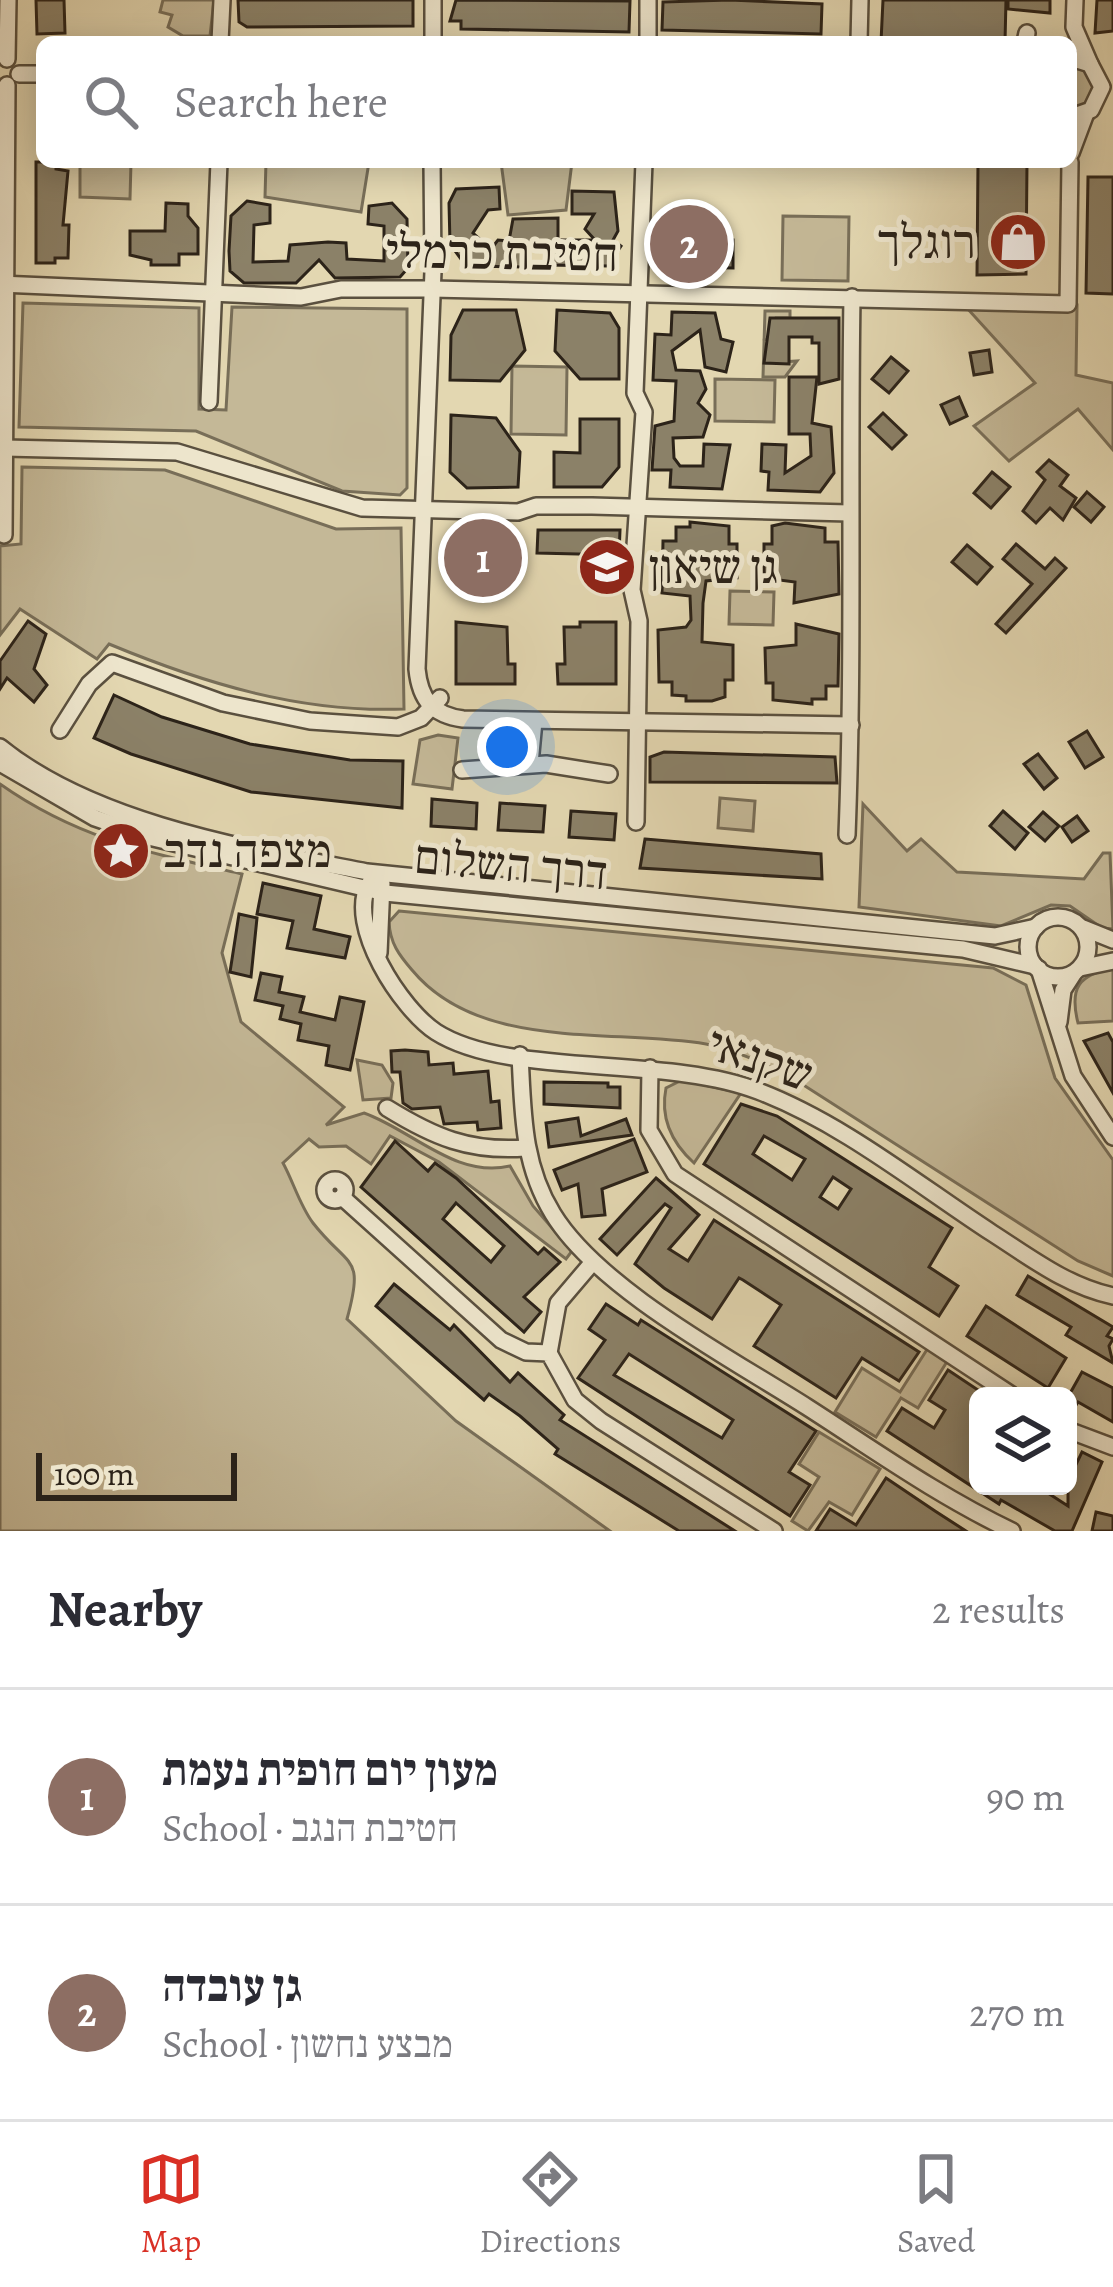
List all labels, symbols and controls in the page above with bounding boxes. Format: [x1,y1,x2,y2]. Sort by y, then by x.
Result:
search box [36,36,1077,168]
icon: search [78,69,144,135]
text: Search here [174,71,388,133]
pin: 2 [650,199,728,289]
place label: רוגלך [877,209,976,275]
shop icon: רוגלך [987,211,1049,273]
street label: חטיבת כרמלי [385,218,619,288]
pin: 1 [444,513,522,603]
place label: גן שיאון [649,534,778,600]
school or university icon: גן שיאון [576,536,638,598]
your location [477,717,537,777]
place label: מצפה נדב [163,818,332,884]
place icon: מצפה נדב [90,820,152,882]
street label: דרך השלום [412,824,610,906]
street label: שקנאי [698,1010,822,1108]
map controls [969,1387,1077,1495]
button: layers [969,1387,1077,1495]
scale bar [36,1447,237,1500]
text: 100 m [54,1451,134,1496]
text: Nearby [48,1574,202,1644]
text: 2 results [932,1583,1065,1636]
text: מעון יום חופית נעמת [162,1739,498,1801]
text: 1 [80,1770,94,1823]
text: 90 m [986,1770,1065,1823]
text: School · חטיבת הנגב [162,1801,458,1854]
text: גן עובדה [162,1955,302,2017]
text: 2 [78,1986,96,2039]
text: 270 m [969,1986,1065,2039]
text: School · מבצע נחשון [162,2017,453,2070]
tab: Map [138,2146,204,2263]
tab: Directions [480,2146,621,2263]
tab: Saved [897,2146,975,2263]

